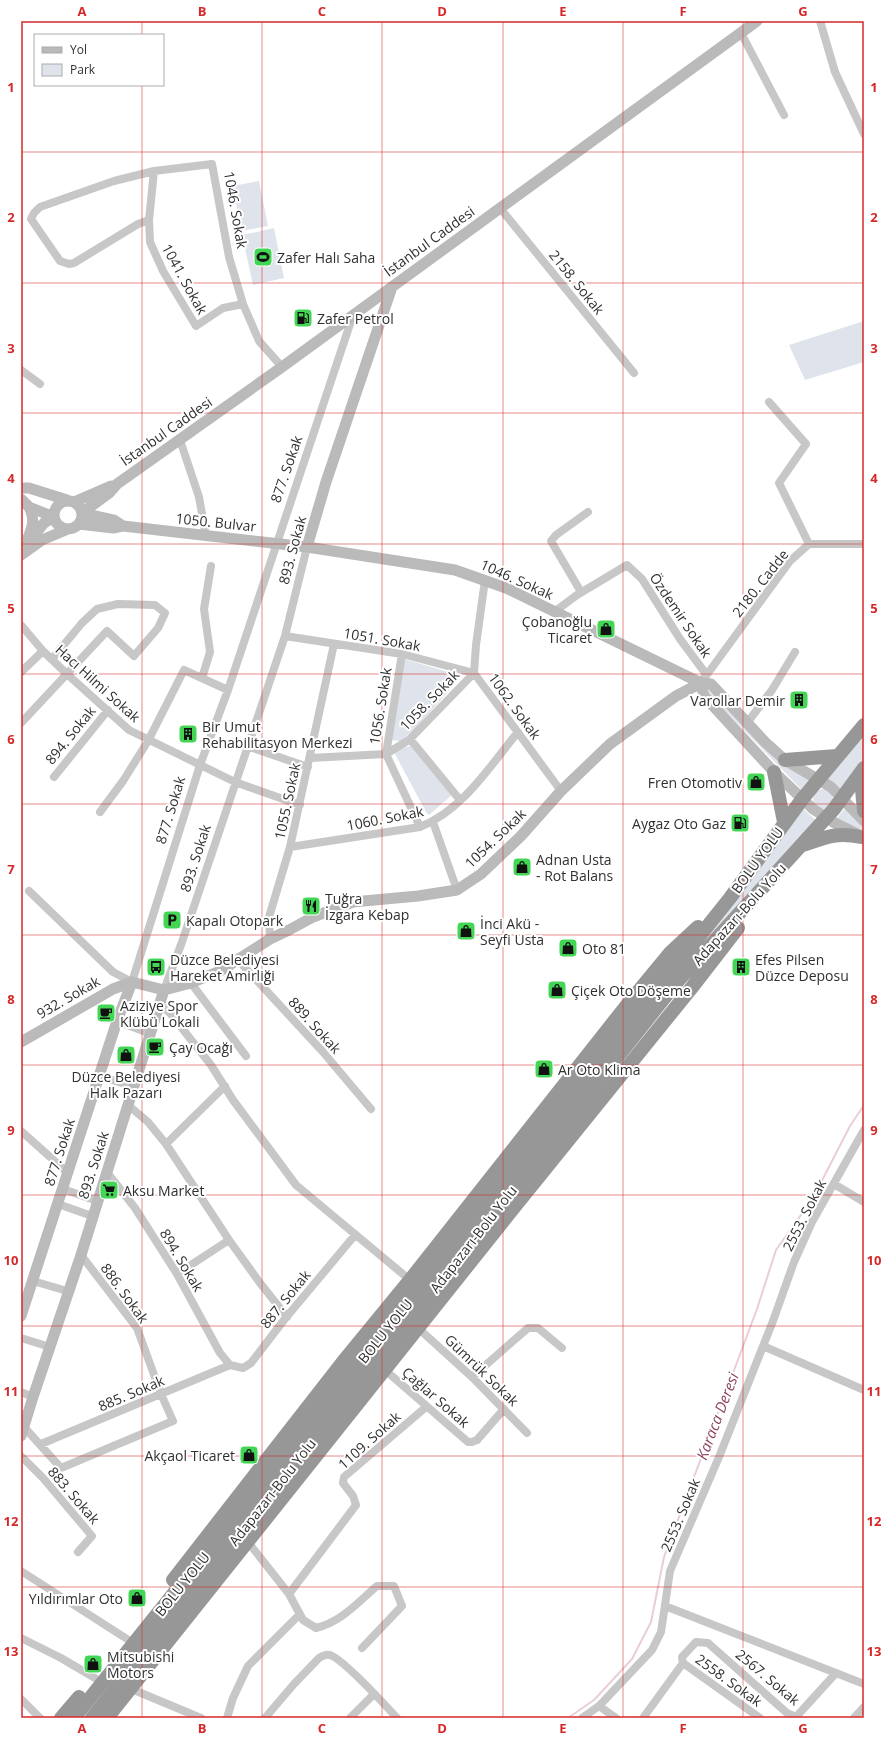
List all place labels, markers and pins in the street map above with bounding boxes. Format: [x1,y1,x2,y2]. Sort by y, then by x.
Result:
sports icon: Zafer Halı Saha [252,246,274,268]
place label: Zafer Halı Saha [277,248,375,267]
fuel station icon: Zafer Petrol [292,307,314,329]
place label: Zafer Petrol [317,309,394,328]
place label: Çobanoğlu Ticaret [522,612,592,647]
shop icon: Çobanoğlu Ticaret [595,618,617,640]
building icon: Varollar Demir [788,689,810,711]
place label: Varollar Demir [690,691,785,710]
place label: Bir Umut Rehabilitasyon Merkezi [202,717,353,752]
building icon: Bir Umut Rehabilitasyon Merkezi [177,723,199,745]
shop icon: Fren Otomotiv [745,771,767,793]
place label: Fren Otomotiv [648,773,742,792]
fuel station icon: Aygaz Oto Gaz [729,812,751,834]
place label: Aygaz Oto Gaz [632,814,726,833]
place label: Adnan Usta - Rot Balans [536,850,614,885]
shop icon: Adnan Usta - Rot Balans [511,856,533,878]
place label: Tuğra İzgara Kebap [325,889,409,924]
restaurant icon: Tuğra İzgara Kebap [300,895,322,917]
parking icon: Kapalı Otopark [161,909,183,931]
place label: Kapalı Otopark [186,911,284,930]
place label: İnci Akü - Seyfi Usta [480,914,544,949]
shop icon: İnci Akü - Seyfi Usta [455,920,477,942]
shop icon: Oto 81 [557,937,579,959]
place label: Oto 81 [582,939,626,958]
place label: Düzce Belediyesi Hareket Amirliği [170,950,279,985]
place label: Efes Pilsen Düzce Deposu [755,950,849,985]
bus stop icon: Düzce Belediyesi Hareket Amirliği [145,956,167,978]
building icon: Efes Pilsen Düzce Deposu [730,956,752,978]
shop icon: Çiçek Oto Döşeme [546,979,568,1001]
place label: Çiçek Oto Döşeme [571,981,691,1000]
place label: Aziziye Spor Klübü Lokali [120,996,199,1031]
cafe icon: Aziziye Spor Klübü Lokali [95,1002,117,1024]
cafe icon: Çay Ocağı [144,1036,166,1058]
place label: Çay Ocağı [169,1038,233,1057]
shop icon: Düzce Belediyesi Halk Pazarı [115,1044,137,1066]
shop icon: Ar Oto Klima [533,1058,555,1080]
place label: Ar Oto Klima [558,1060,641,1079]
place label: Düzce Belediyesi Halk Pazarı [72,1067,181,1102]
supermarket icon: Aksu Market [98,1179,120,1201]
place label: Aksu Market [123,1181,204,1200]
shop icon: Akçaol Ticaret [238,1444,260,1466]
place label: Akçaol Ticaret [144,1446,235,1465]
shop icon: Yıldırımlar Oto [126,1587,148,1609]
place label: Yıldırımlar Oto [29,1589,123,1608]
place label: Mitsubishi Motors [107,1647,174,1682]
shop icon: Mitsubishi Motors [82,1653,104,1675]

